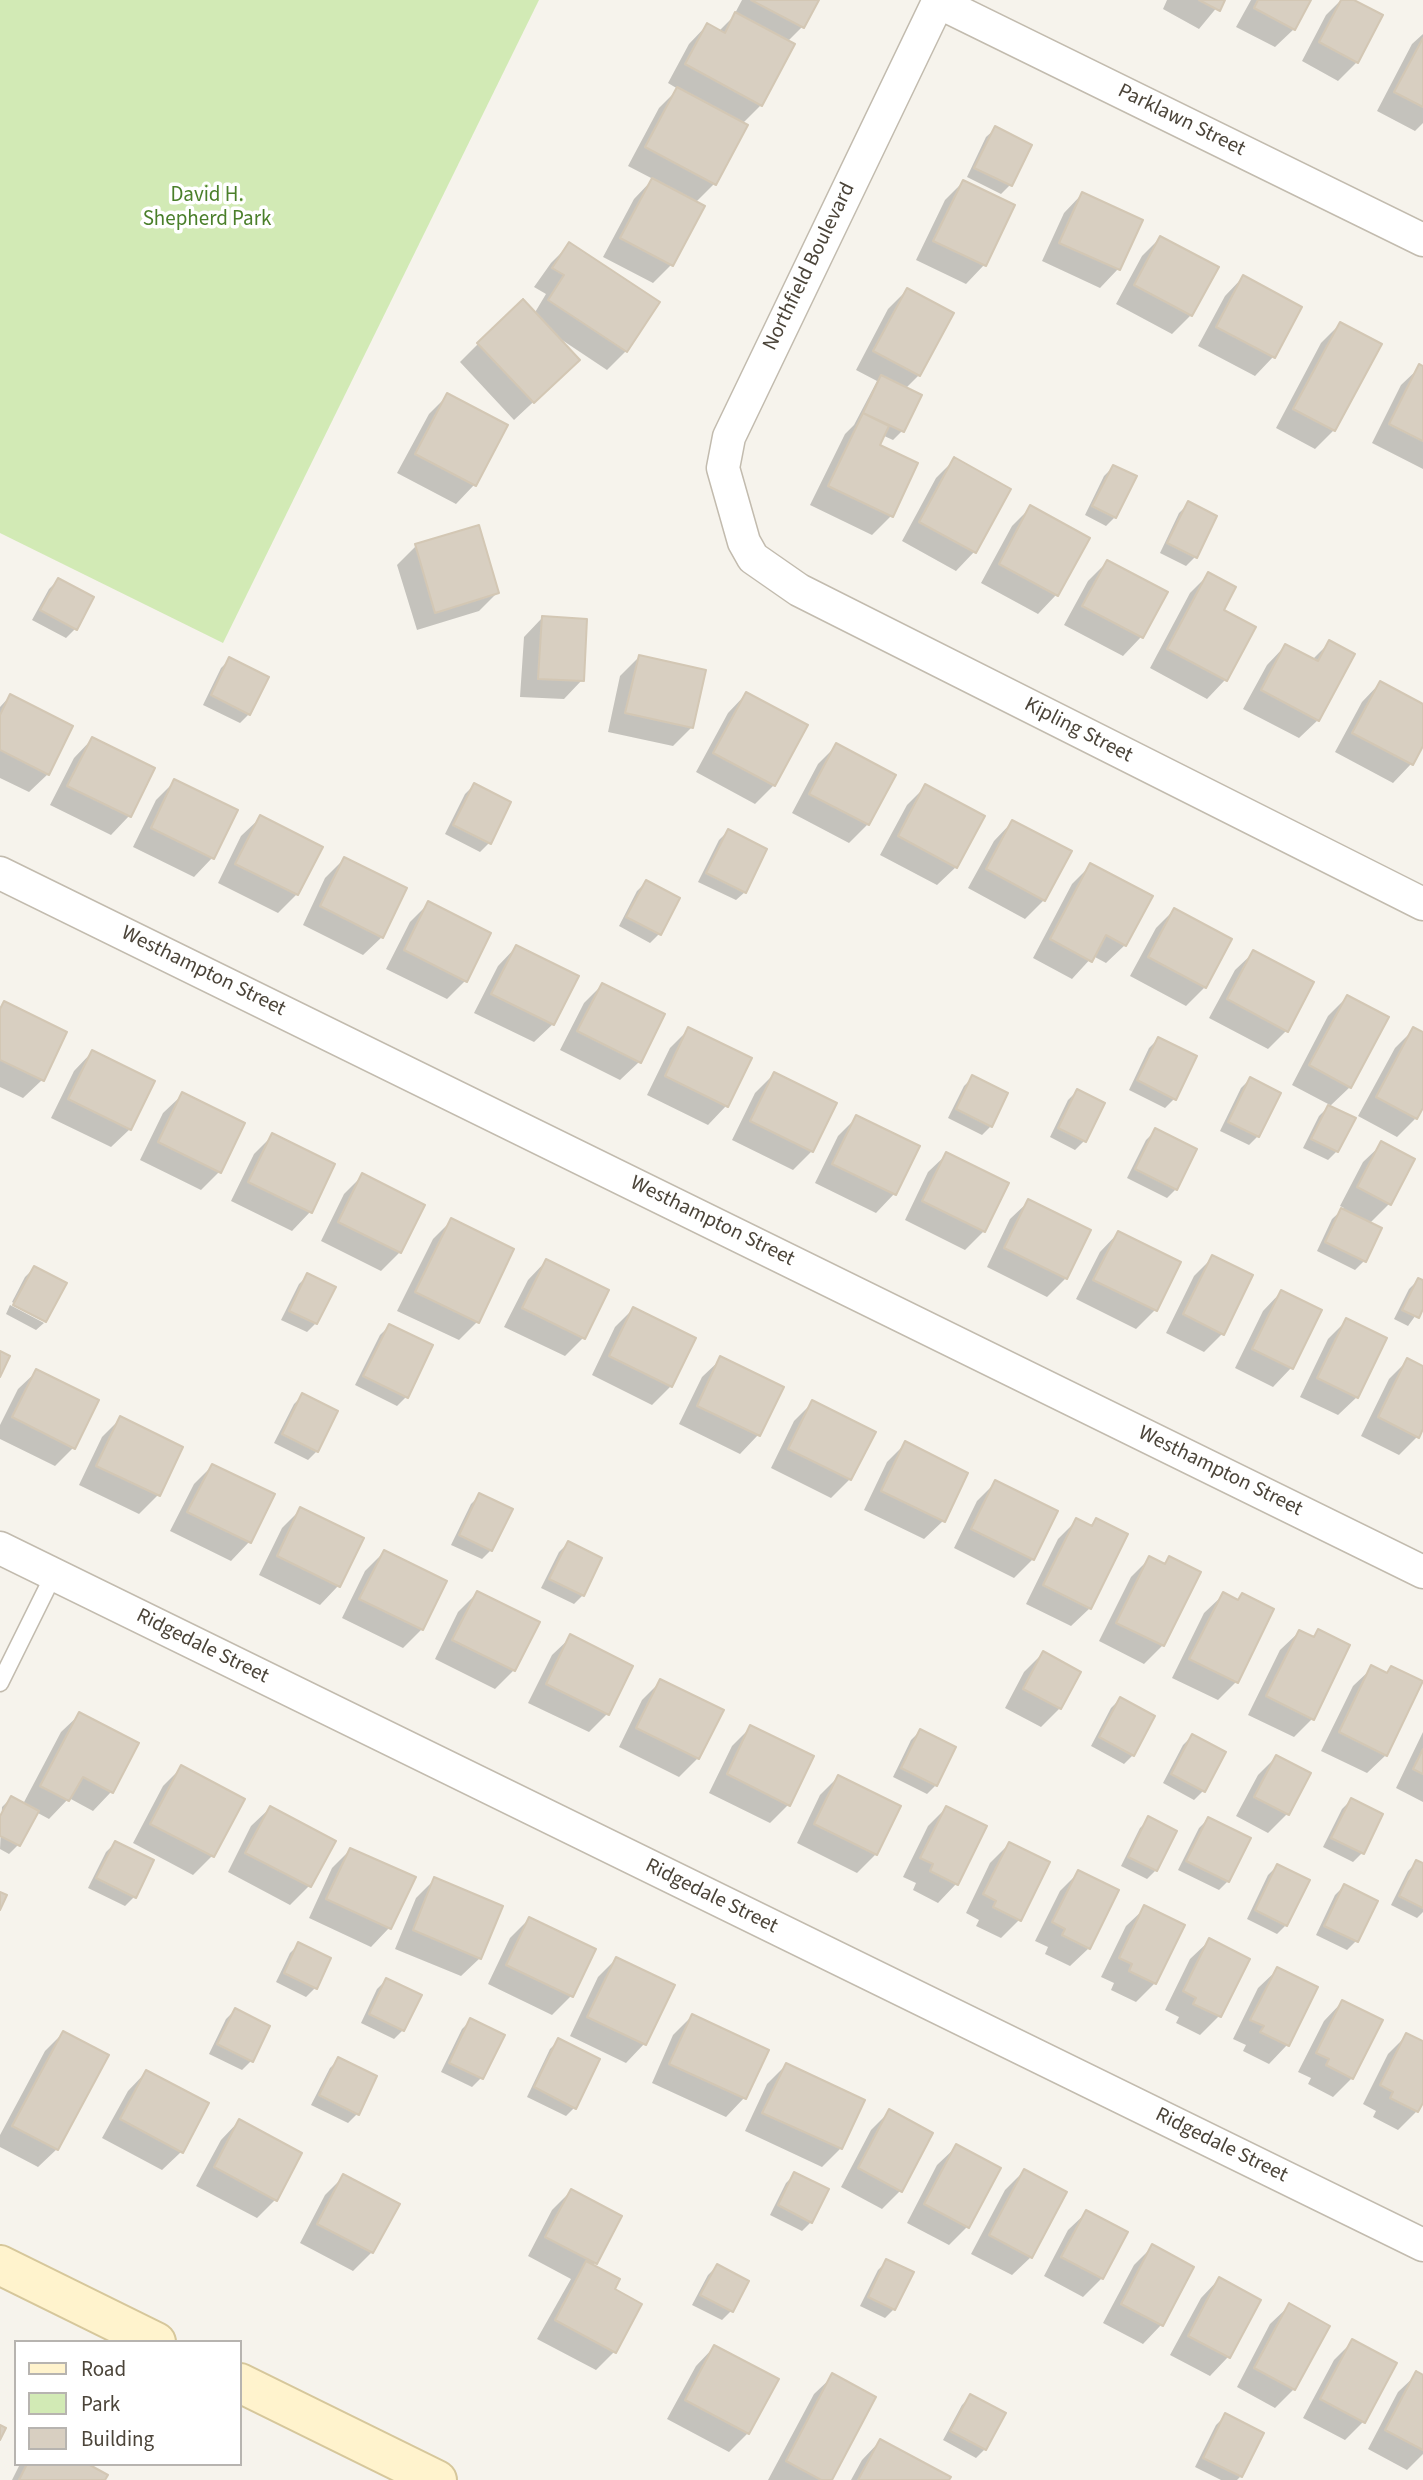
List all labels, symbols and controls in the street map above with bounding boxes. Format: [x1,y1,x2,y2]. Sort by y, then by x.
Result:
street label: Parklawn Street [1113,79,1249,163]
street label: Northfield Boulevard [758,179,862,355]
park label: David H. Shepherd Park [143,183,271,233]
street label: Kipling Street [1020,693,1136,769]
street label: Westhampton Street [117,921,289,1023]
street label: Westhampton Street [626,1171,798,1273]
street label: Westhampton Street [1134,1421,1306,1523]
street label: Ridgedale Street [132,1604,272,1690]
street label: Ridgedale Street [641,1854,781,1940]
street label: Ridgedale Street [1151,2103,1291,2189]
legend [14,2340,242,2466]
text: Road [81,2354,126,2384]
text: Park [81,2389,120,2419]
text: Building [81,2424,154,2454]

